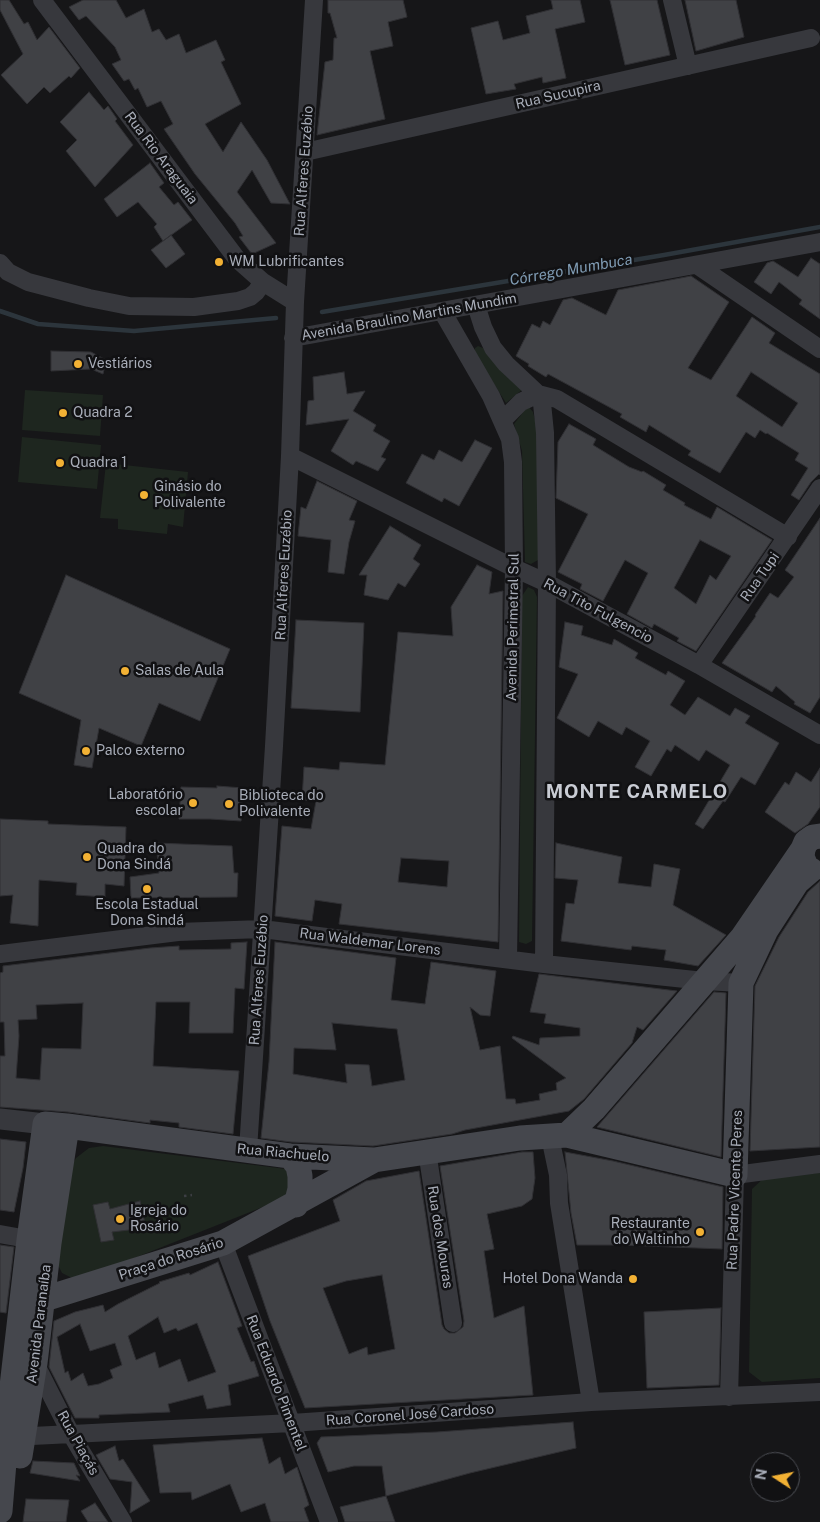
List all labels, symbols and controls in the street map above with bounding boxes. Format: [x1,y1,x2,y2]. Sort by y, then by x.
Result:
street label: Rua Sucupira [514,77,602,113]
street label: Rua Alferes Euzébio [291,105,317,237]
street label: Rua Rio Araguaia [121,109,201,207]
water label: Córrego Mumbuca [508,250,634,290]
place label: WM Lubrificantes [229,254,344,270]
marker: WM Lubrificantes [213,256,225,268]
street label: Avenida Braulino Martins Mundim [300,290,518,344]
place label: Vestiários [88,356,152,372]
marker: Vestiários [72,358,84,370]
place label: Quadra 2 [73,405,132,421]
marker: Quadra 2 [57,407,69,419]
place label: Quadra 1 [70,455,127,471]
marker: Quadra 1 [54,457,66,469]
place label: Ginásio do Polivalente [154,479,226,512]
marker: Ginásio do Polivalente [138,489,150,501]
street label: Rua Alferes Euzébio [272,509,296,641]
street label: Rua Tupi [737,549,783,605]
street label: Avenida Perimetral Sul [503,553,523,701]
street label: Rua Tito Fulgencio [541,575,655,647]
place label: Salas de Aula [135,663,224,679]
marker: Salas de Aula [119,665,131,677]
place label: Palco externo [96,743,185,759]
marker: Palco externo [80,745,92,757]
district label: MONTE CARMELO [544,781,730,803]
place label: Laboratório escolar [108,787,183,820]
place label: Biblioteca do Polivalente [239,788,324,820]
marker: Laboratório escolar [187,797,199,809]
marker: Biblioteca do Polivalente [223,798,235,810]
place label: Quadra do Dona Sindá [97,841,171,874]
marker: Quadra do Dona Sindá [81,851,93,863]
marker: Escola Estadual Dona Sindá [141,883,153,895]
place label: Escola Estadual Dona Sindá [95,897,199,930]
street label: Rua Alferes Euzébio [246,914,272,1046]
street label: Rua Waldemar Lorens [298,925,442,959]
street label: Rua Padre Vicente Peres [724,1110,746,1270]
street label: Rua Riachuelo [236,1141,330,1165]
street label: Rua dos Mouras [424,1184,456,1290]
place label: Igreja do Rosário [130,1203,187,1236]
marker: Igreja do Rosário [114,1213,126,1225]
place label: Restaurante do Waltinho [611,1216,690,1248]
marker: Restaurante do Waltinho [694,1226,706,1238]
street label: Praça do Rosário [117,1234,225,1284]
street label: Avenida Paranaíba [23,1264,55,1384]
place label: Hotel Dona Wanda [502,1271,623,1287]
marker: Hotel Dona Wanda [627,1273,639,1285]
street label: Rua Eduardo Pimentel [242,1313,310,1453]
street label: Rua Coronel José Cardoso [325,1401,495,1429]
street label: Rua Piaçás [53,1408,103,1478]
north arrow [750,1452,800,1502]
text: N [752,1467,770,1481]

